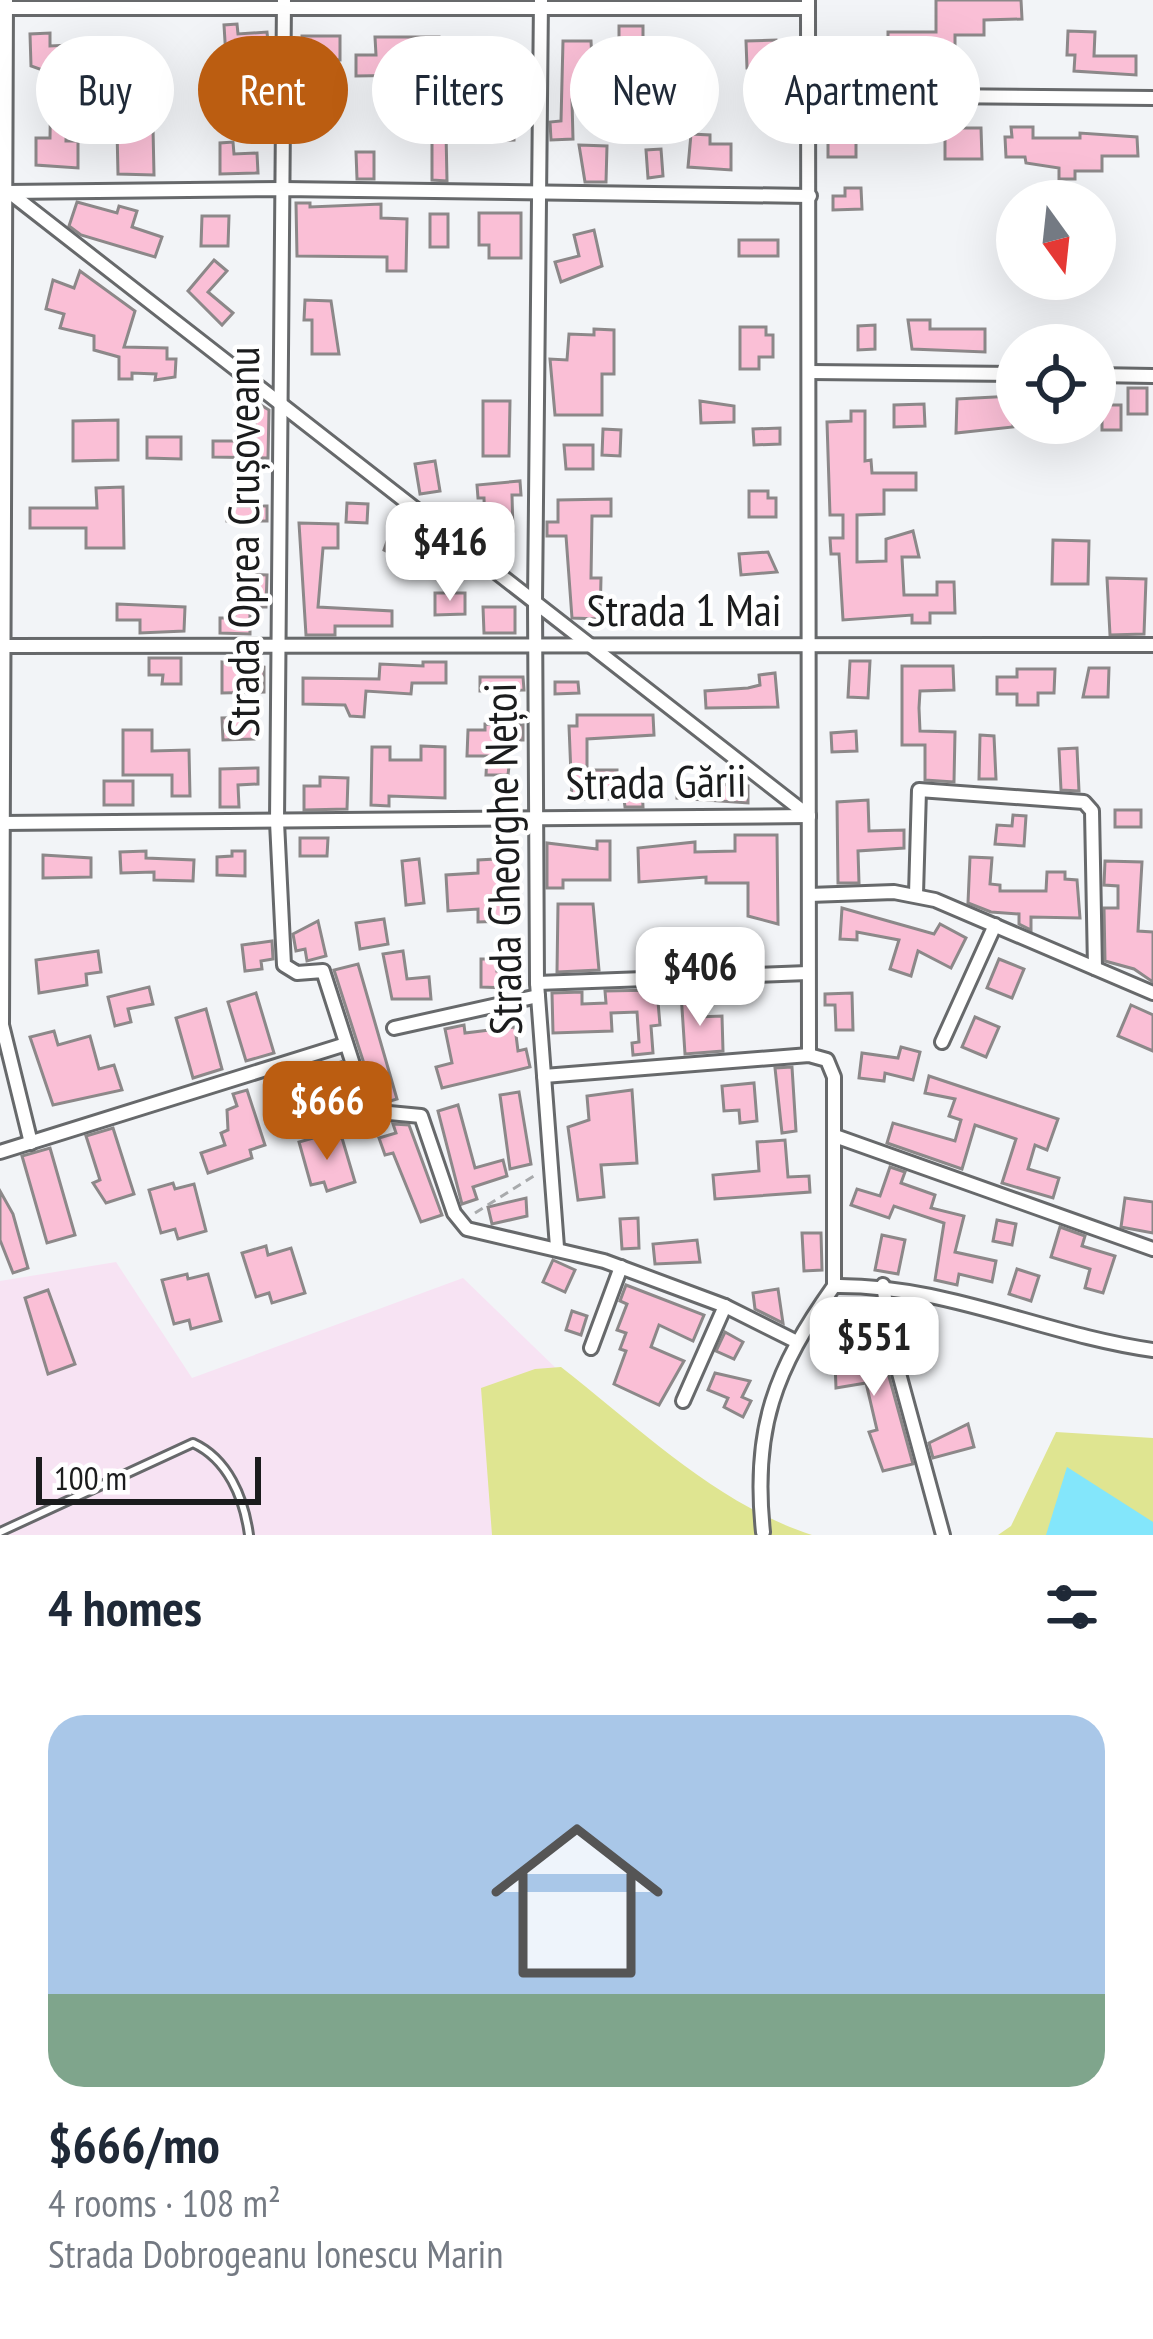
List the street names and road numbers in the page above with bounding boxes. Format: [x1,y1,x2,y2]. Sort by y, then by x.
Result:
street label: Strada Oprea Crușoveanu [213,346,271,738]
street label: Strada 1 Mai [586,580,782,638]
street label: Strada Gheorghe Nețoi [470,682,534,1036]
street label: Strada Gării [565,750,747,812]

